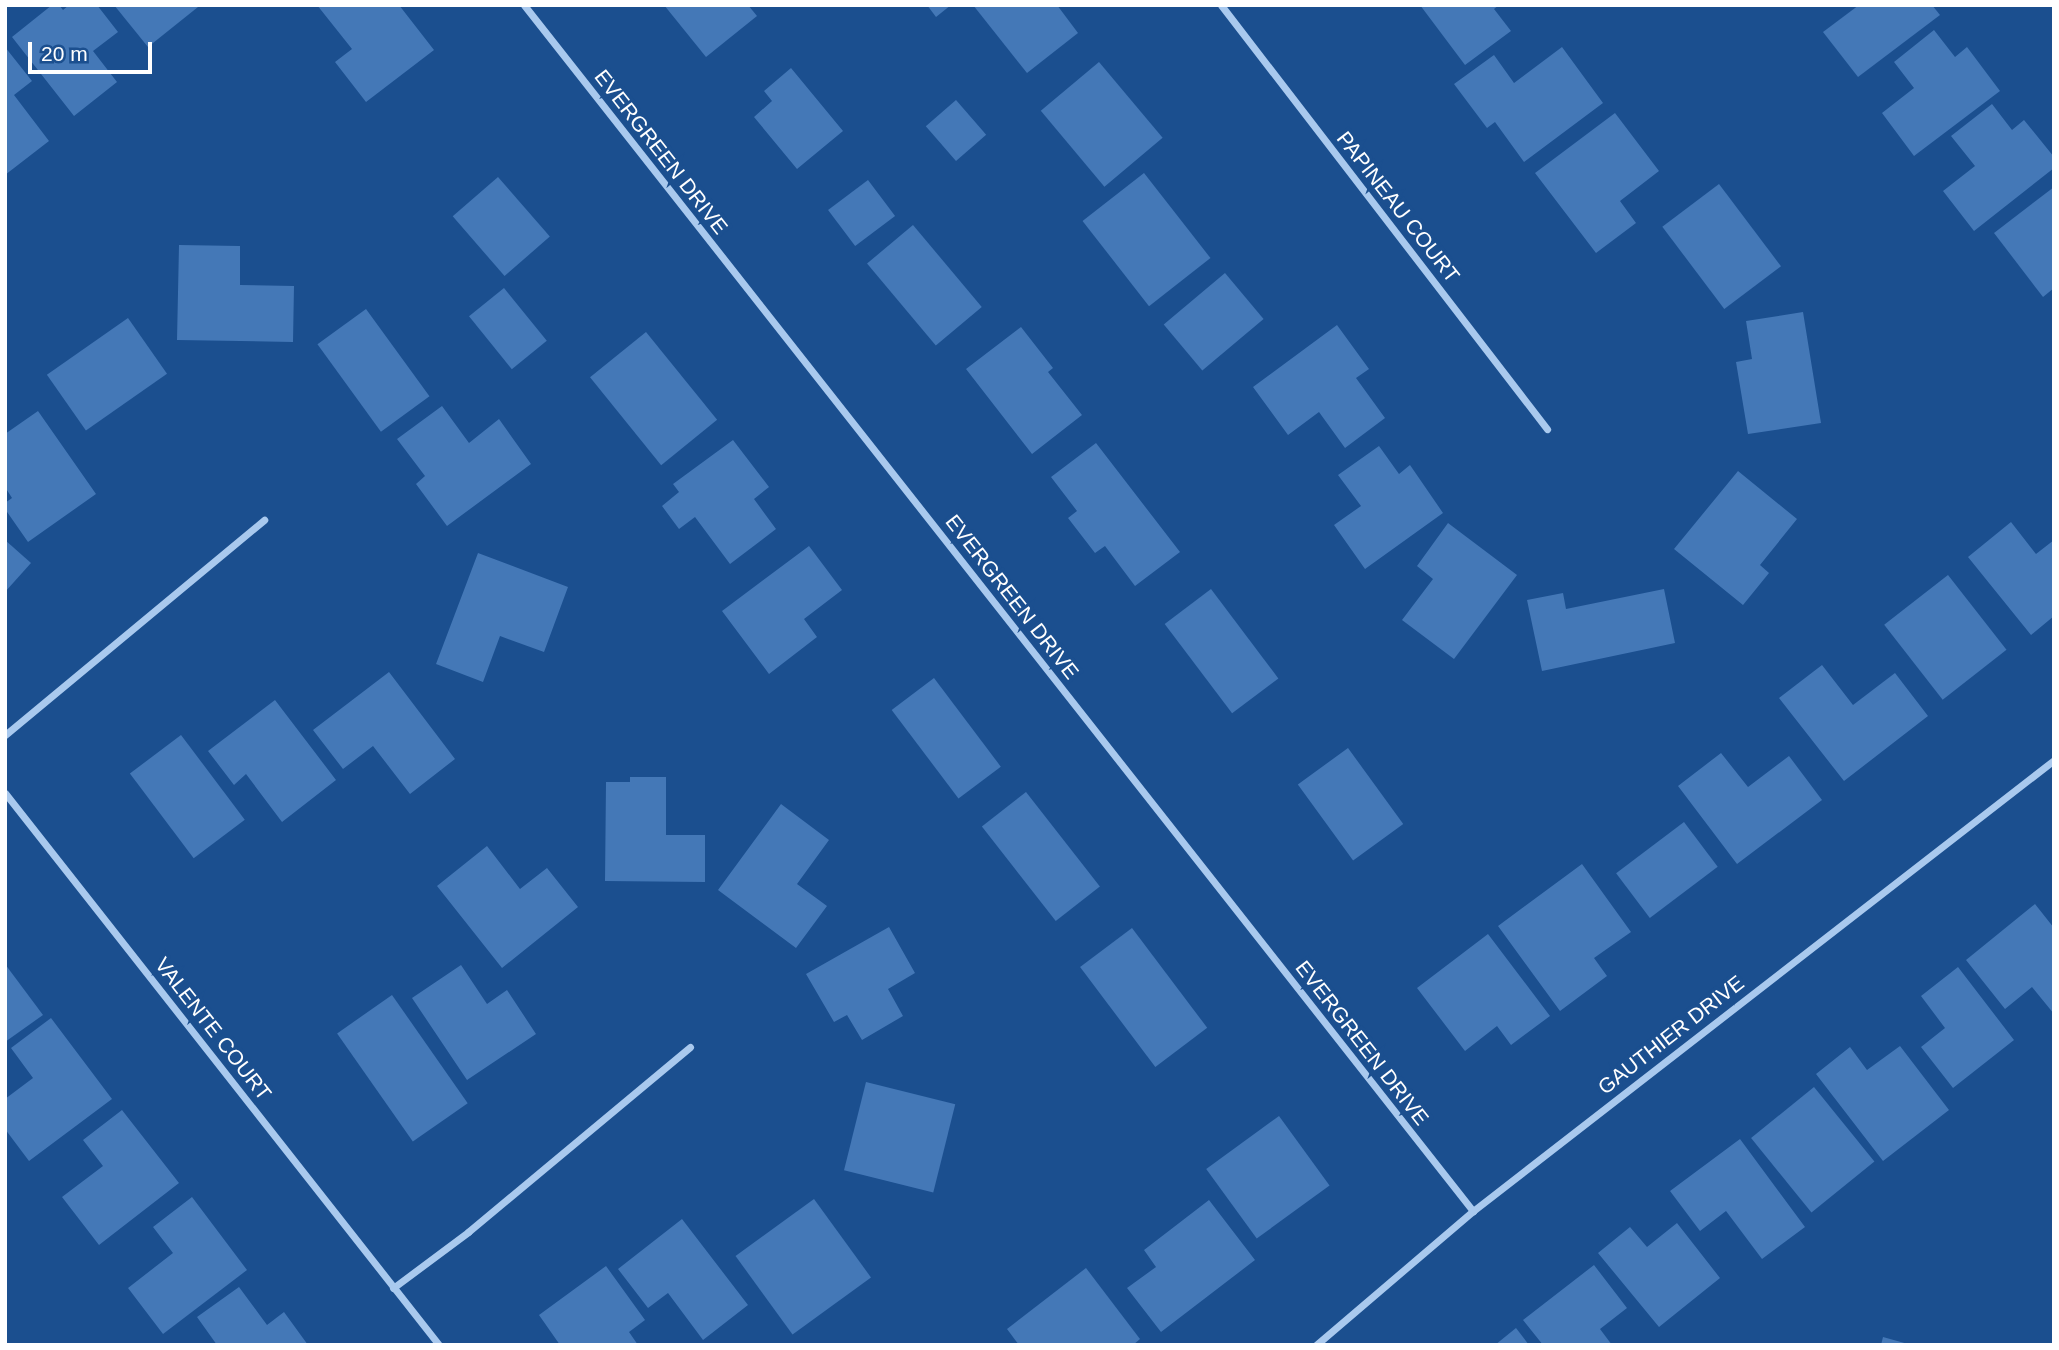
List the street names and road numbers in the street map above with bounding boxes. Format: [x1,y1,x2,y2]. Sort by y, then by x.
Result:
street label: EVERGREEN DRIVE [589,65,733,239]
street label: PAPINEAU COURT [1331,126,1465,288]
street label: EVERGREEN DRIVE [940,510,1084,684]
street label: VALENTE COURT [149,953,277,1105]
street label: EVERGREEN DRIVE [1290,956,1434,1130]
street label: GAUTHIER DRIVE [1593,970,1749,1100]

